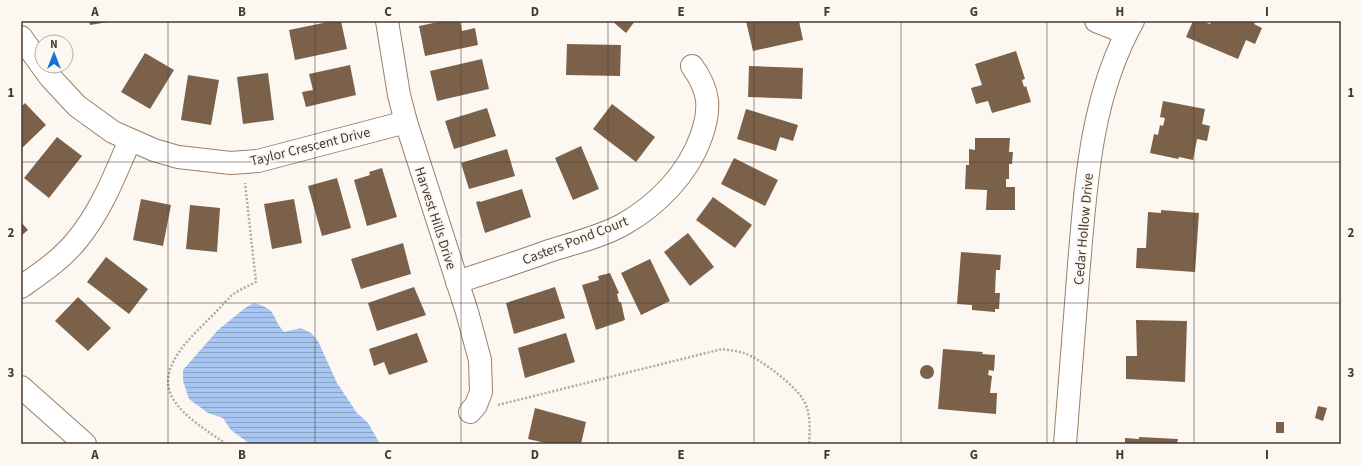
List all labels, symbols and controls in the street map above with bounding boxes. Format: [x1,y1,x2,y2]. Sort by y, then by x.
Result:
text: A [90,3,99,21]
text: B [238,3,246,21]
text: C [384,3,392,21]
text: D [531,3,539,21]
text: E [677,3,685,21]
text: F [824,3,831,21]
text: G [970,3,978,21]
text: H [1116,3,1124,21]
text: I [1265,3,1269,21]
north arrow [34,34,74,74]
text: N [50,37,58,52]
text: 1 [8,84,15,102]
text: 1 [1348,84,1355,102]
street label: Taylor Crescent Drive [248,122,372,172]
street label: Harvest Hills Drive [409,164,461,272]
street label: Cedar Hollow Drive [1069,172,1099,286]
street label: Casters Pond Court [520,211,631,270]
text: 2 [8,224,15,242]
text: 2 [1348,224,1355,242]
text: 3 [8,364,15,382]
text: 3 [1348,364,1355,382]
text: A [90,446,99,464]
text: B [238,446,246,464]
text: C [384,446,392,464]
text: D [531,446,539,464]
text: E [677,446,685,464]
text: F [824,446,831,464]
text: G [970,446,978,464]
text: H [1116,446,1124,464]
text: I [1265,446,1269,464]

